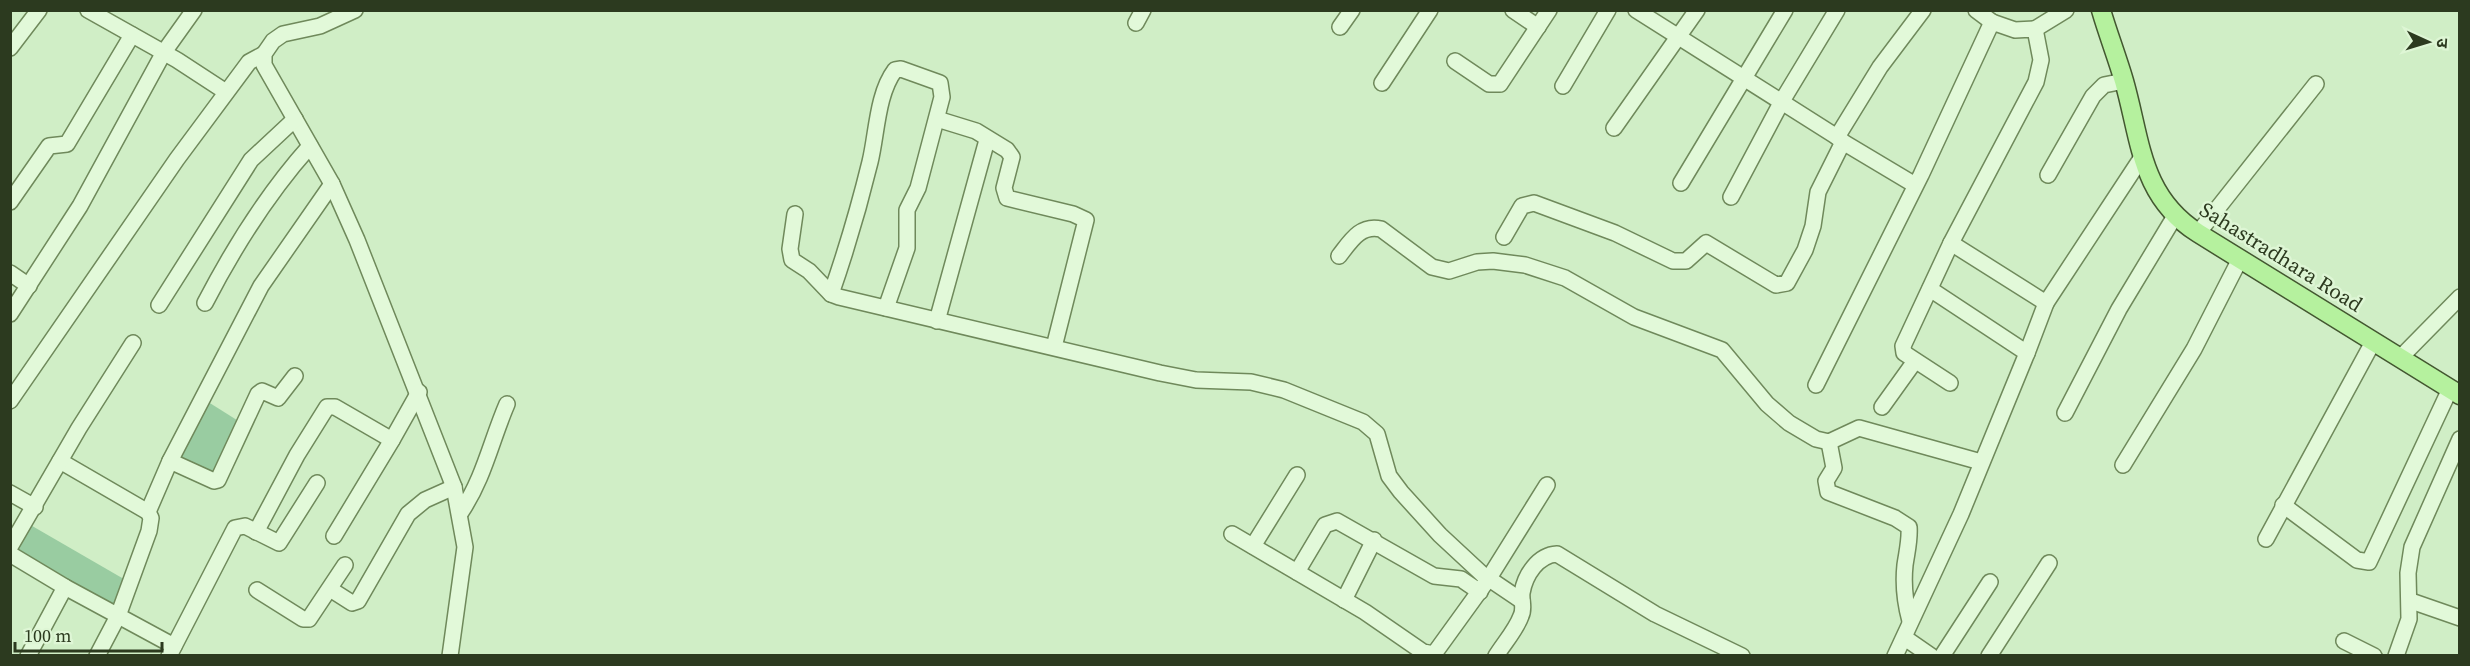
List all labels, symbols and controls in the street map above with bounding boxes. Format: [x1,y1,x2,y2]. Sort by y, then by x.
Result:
north arrow [2398,12,2458,72]
text: उ [2432,38,2454,49]
street label: Sahastradhara Road [2194,195,2368,318]
scale bar [15,615,162,653]
text: 100 m [24,623,71,648]

